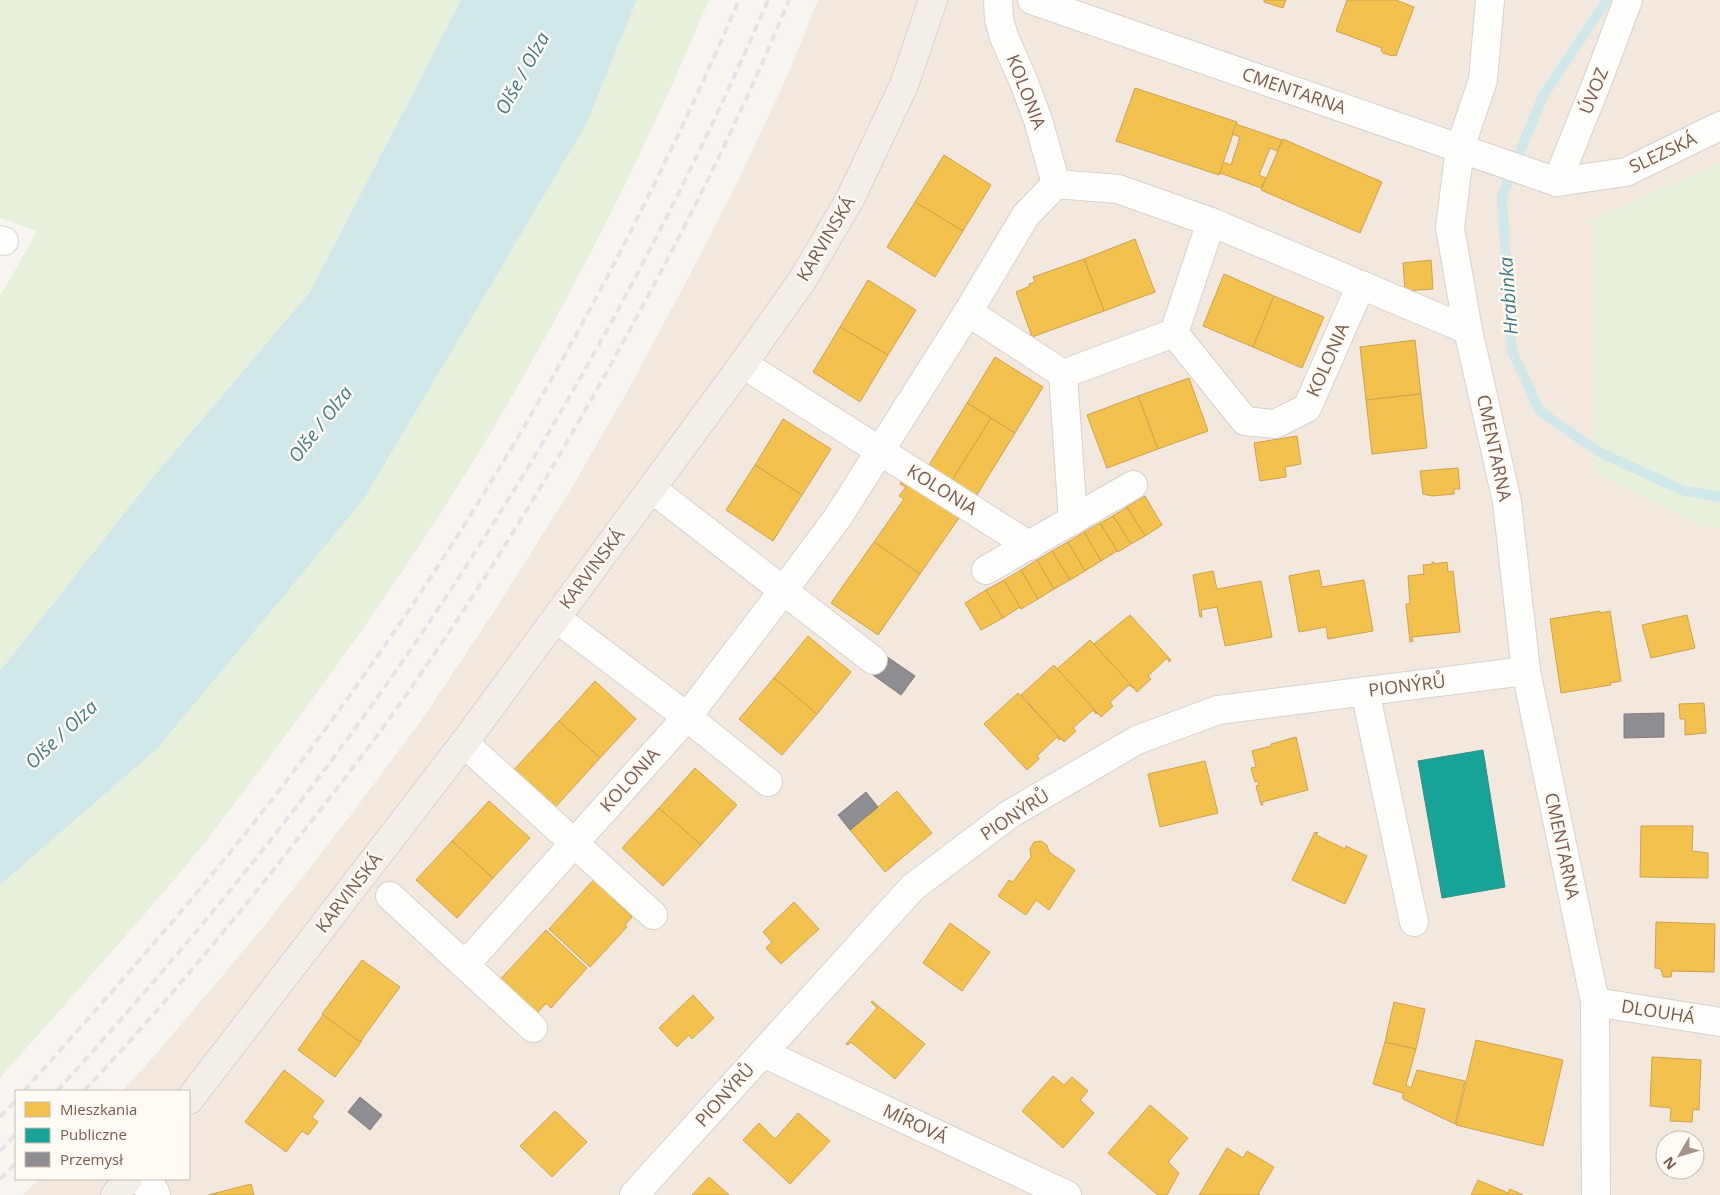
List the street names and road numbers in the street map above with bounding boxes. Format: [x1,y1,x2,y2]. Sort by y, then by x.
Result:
street label: KOLONIA [1002,51,1052,133]
street label: CMENTARNA [1239,61,1350,119]
street label: ÚVOZ [1573,64,1613,117]
street label: SLEZSKÁ [1625,126,1701,178]
street label: KARVINSKÁ [790,191,860,285]
street label: KOLONIA [1300,318,1354,400]
street label: CMENTARNA [1472,392,1518,504]
street label: KOLONIA [903,458,983,520]
street label: KARVINSKÁ [553,523,630,614]
street label: PIONÝRŮ [1367,668,1447,702]
street label: KOLONIA [594,742,665,816]
street label: PIONÝRŮ [975,783,1054,845]
street label: CMENTARNA [1540,790,1586,902]
street label: KARVINSKÁ [309,847,387,937]
street label: DLOUHÁ [1620,993,1697,1029]
street label: PIONÝRŮ [689,1057,759,1131]
street label: MÍROVÁ [879,1098,952,1149]

